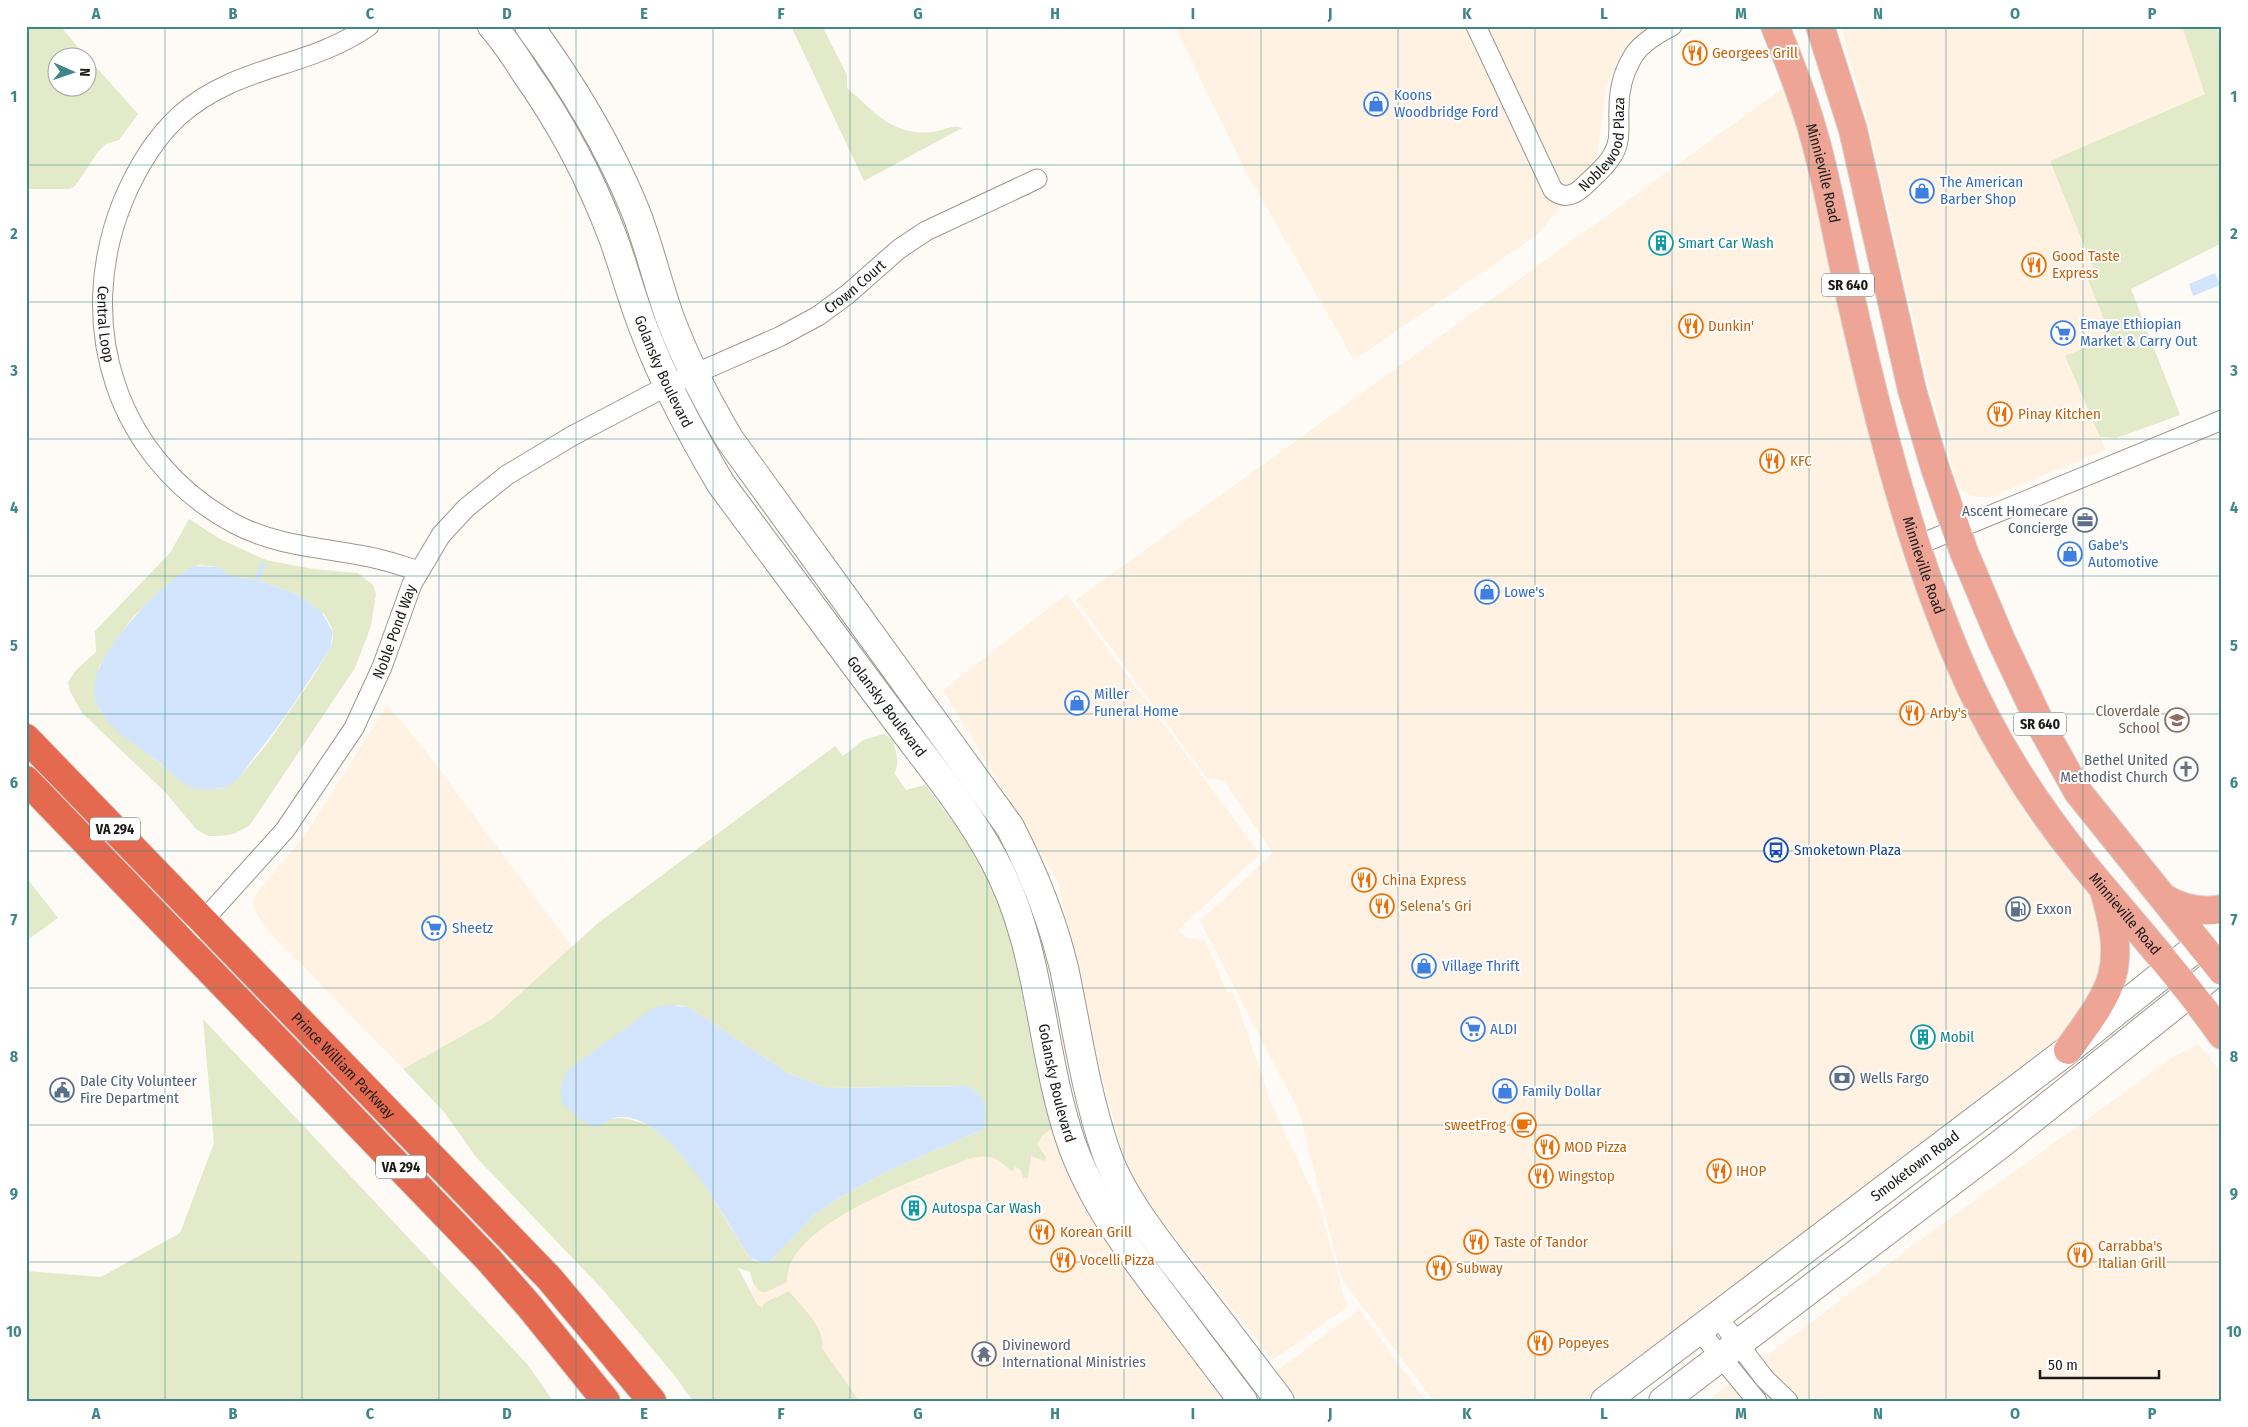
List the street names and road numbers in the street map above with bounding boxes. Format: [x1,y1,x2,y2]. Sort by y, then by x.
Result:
street label: Noblewood Plaza [1575,96,1628,195]
street label: Minnieville Road [1802,121,1843,225]
street label: Crown Court [821,256,889,317]
road number: SR 640 [1822,274,1874,296]
street label: Central Loop [93,285,118,364]
street label: Golansky Boulevard [630,313,697,431]
street label: Minnieville Road [1899,514,1948,617]
street label: Noble Pond Way [369,582,420,682]
street label: Golansky Boulevard [843,653,930,761]
road number: SR 640 [2014,712,2066,736]
road number: VA 294 [90,818,140,841]
street label: Minnieville Road [2085,869,2165,959]
street label: Prince William Parkway [288,1009,399,1123]
street label: Golansky Boulevard [1034,1022,1079,1145]
street label: Smoketown Road [1867,1127,1963,1205]
road number: VA 294 [376,1156,426,1178]

